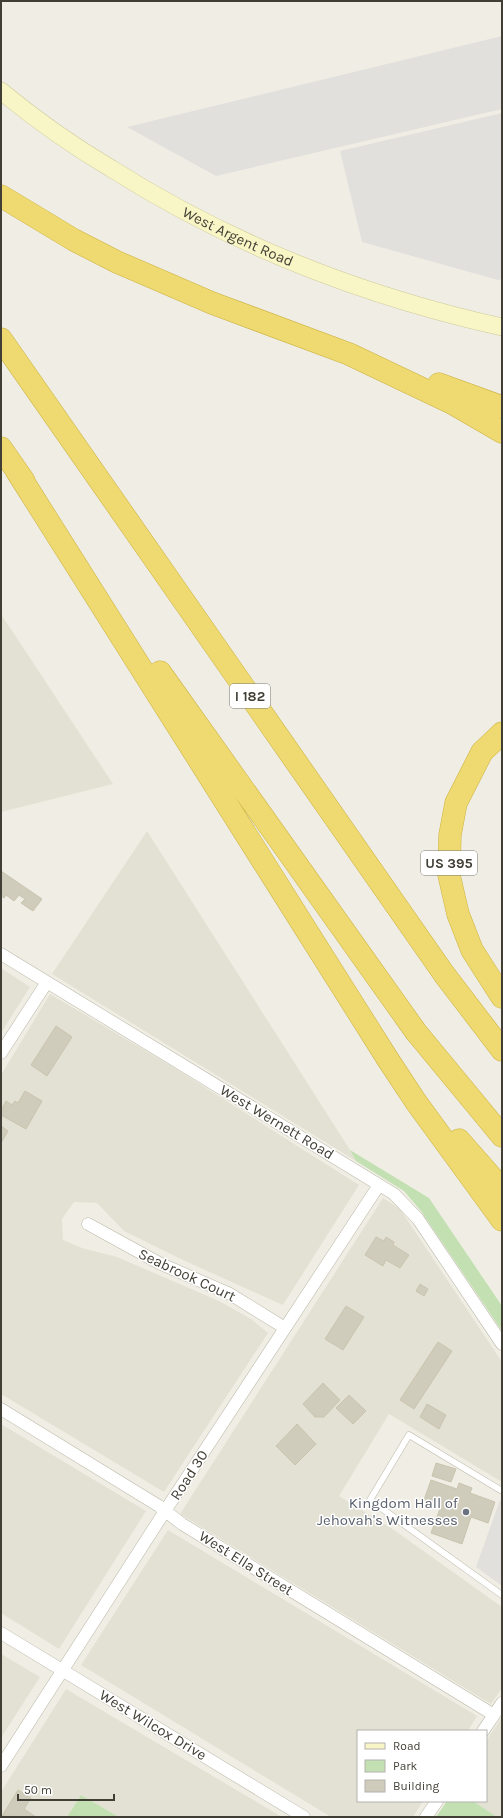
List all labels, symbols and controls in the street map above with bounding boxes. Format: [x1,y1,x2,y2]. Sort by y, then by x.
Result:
street label: West Argent Road [179,203,296,270]
road number: I 182 [230,684,270,708]
road number: US 395 [421,851,477,875]
street label: West Wernett Road [217,1081,337,1163]
street label: Seabrook Court [135,1245,239,1306]
street label: Road 30 [166,1447,212,1503]
place label: Kingdom Hall of Jehovah's Witnesses [317,1494,459,1529]
marker: Kingdom Hall of Jehovah's Witnesses [461,1507,471,1517]
street label: West Ella Street [196,1527,297,1599]
street label: West Wilcox Drive [96,1686,210,1764]
legend [357,1730,487,1802]
text: Road [393,1739,421,1753]
text: Park [393,1759,418,1773]
scale bar [18,1776,114,1802]
text: Building [393,1779,440,1793]
text: 50 m [24,1783,52,1797]

